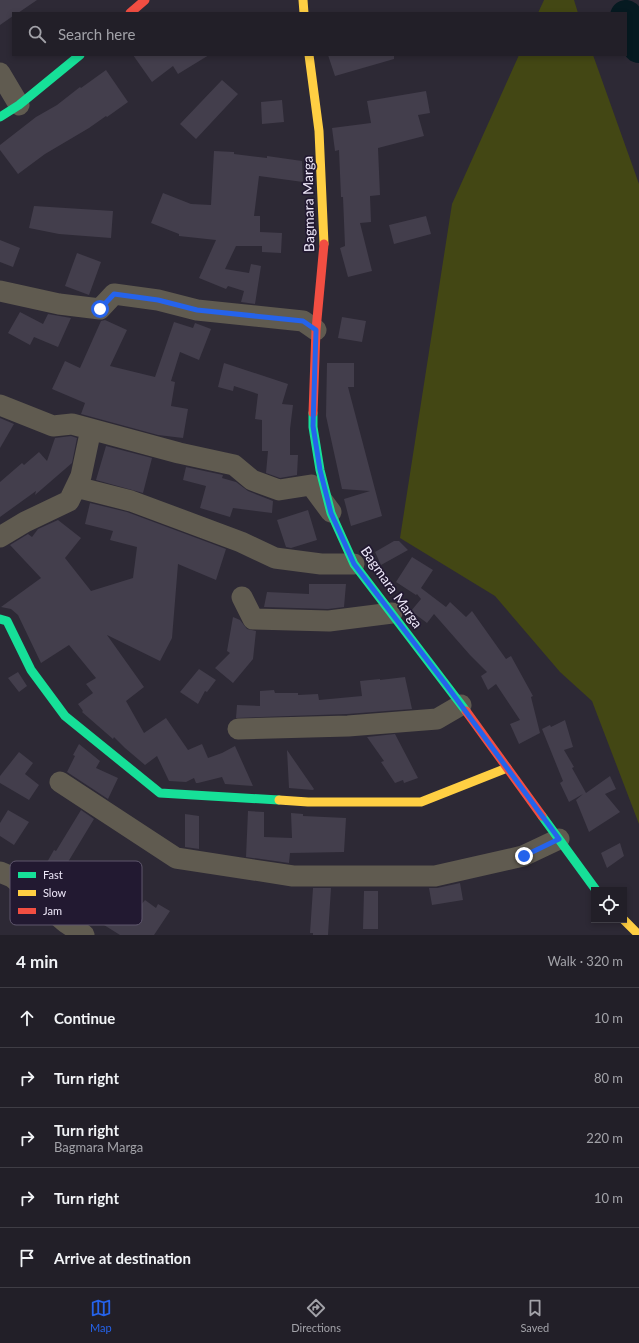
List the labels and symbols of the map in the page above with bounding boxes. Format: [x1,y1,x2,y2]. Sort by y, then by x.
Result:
street label: Bagmara Marga [299,156,317,252]
route start [91,300,109,318]
street label: Bagmara Marga [357,543,427,631]
route end [515,847,533,865]
legend [10,861,142,925]
text: Fast [43,868,63,881]
text: Slow [43,886,67,899]
text: Jam [43,904,62,917]

